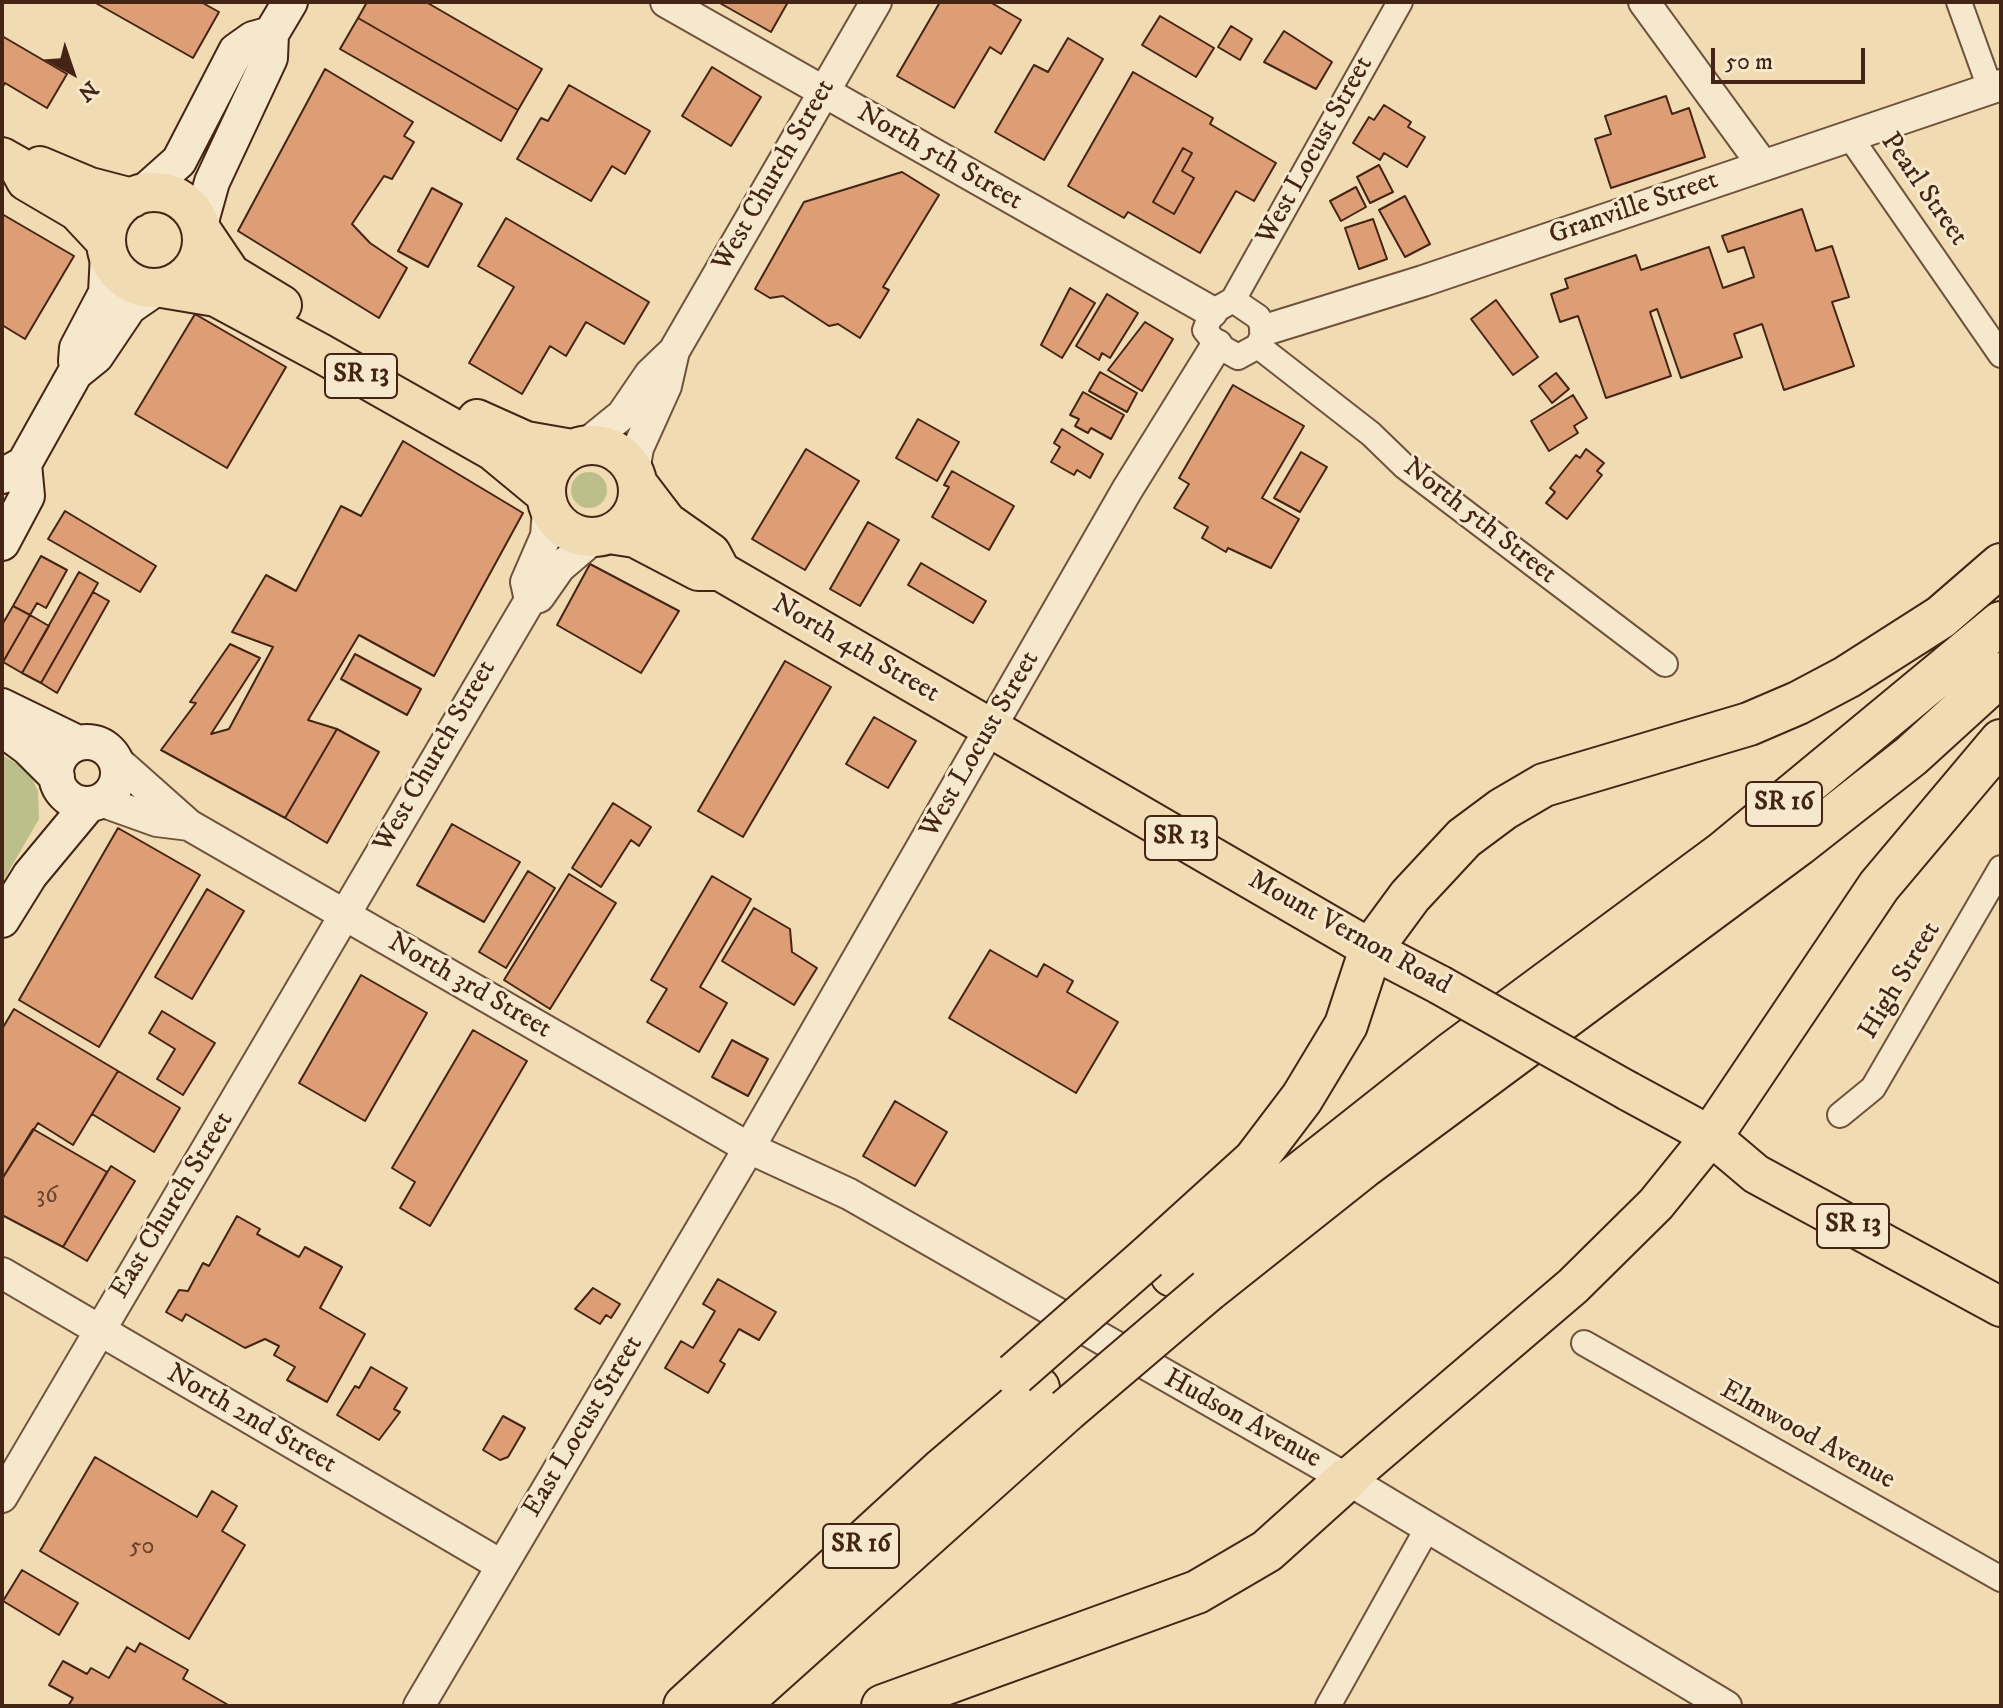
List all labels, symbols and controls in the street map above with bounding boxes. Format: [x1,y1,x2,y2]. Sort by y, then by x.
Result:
north arrow [32,32,112,112]
scale bar [1715,32,1869,82]
text: 50 m [1725,47,1773,77]
street label: West Locust Street [1250,51,1382,251]
street label: West Church Street [706,74,844,278]
text: N [72,75,103,107]
street label: North 5th Street [850,97,1028,219]
street label: Pearl Street [1872,127,1974,253]
street label: Granville Street [1545,164,1723,254]
road number: SR 13 [325,354,397,398]
street label: North 5th Street [1395,452,1563,592]
street label: North 4th Street [765,588,945,712]
street label: West Locust Street [914,646,1048,844]
street label: West Church Street [367,655,505,859]
road number: SR 16 [1746,782,1822,826]
road number: SR 13 [1145,816,1217,860]
street label: Mount Vernon Road [1242,864,1456,1004]
street label: High Street [1853,916,1949,1046]
street label: North 3rd Street [381,927,557,1047]
street label: East Church Street [104,1106,242,1306]
house number: 36 [36,1183,58,1211]
road number: SR 13 [1817,1204,1889,1248]
street label: East Locust Street [517,1330,651,1524]
street label: North 2nd Street [160,1358,342,1482]
street label: Hudson Avenue [1157,1363,1327,1477]
street label: Elmwood Avenue [1714,1374,1900,1498]
road number: SR 16 [823,1524,899,1568]
house number: 50 [130,1534,154,1562]

